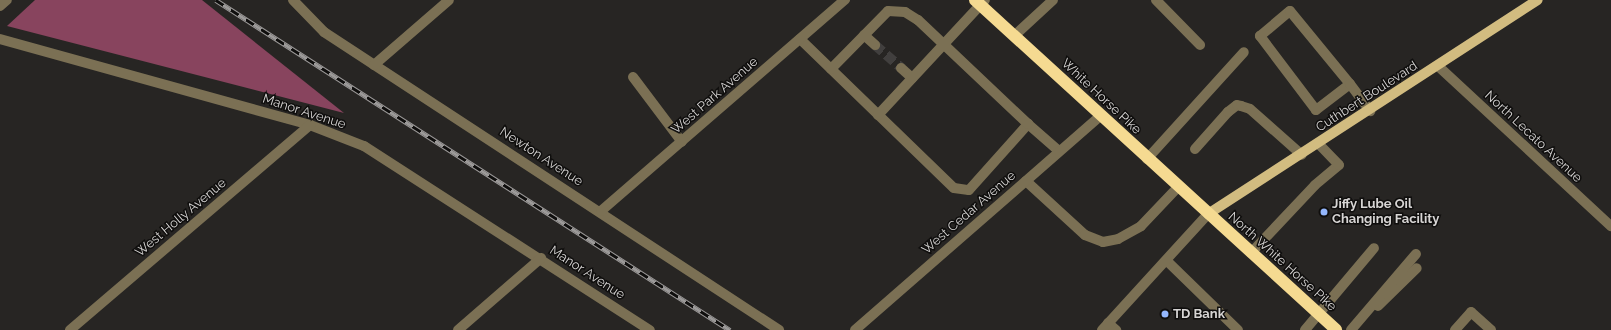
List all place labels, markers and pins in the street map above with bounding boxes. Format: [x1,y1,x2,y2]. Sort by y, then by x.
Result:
place label: Jiffy Lube Oil Changing Facility [1332,197,1439,228]
marker: Jiffy Lube Oil Changing Facility [1319,207,1329,217]
place label: TD Bank [1173,306,1225,322]
marker: TD Bank [1160,309,1170,319]

